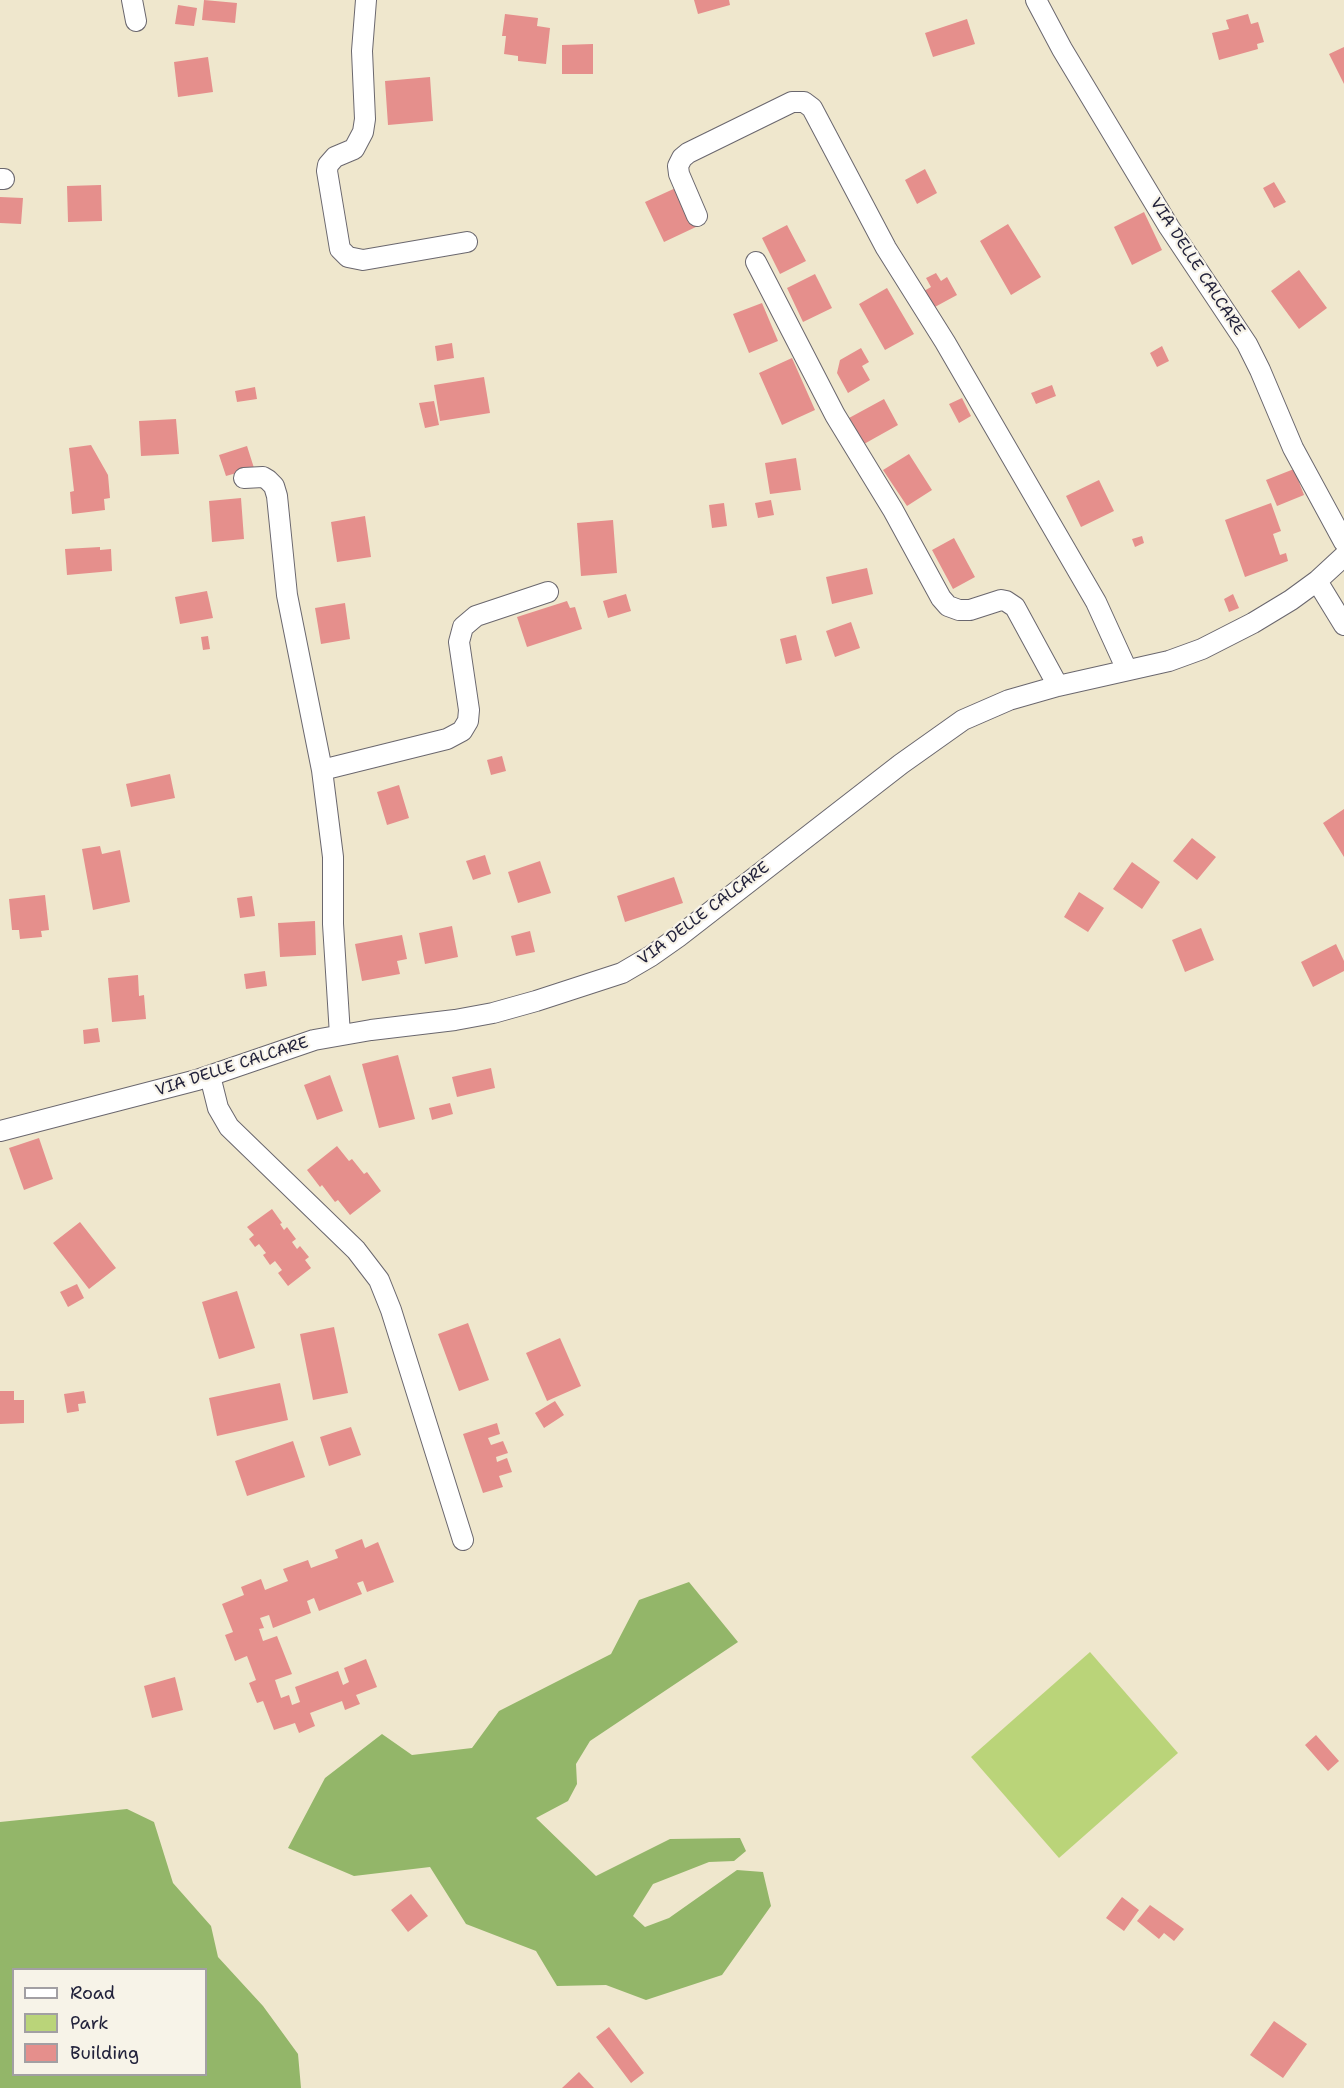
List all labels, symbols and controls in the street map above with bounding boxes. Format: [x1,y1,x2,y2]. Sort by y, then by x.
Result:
street label: VIA DELLE CALCARE [1145,195,1249,339]
street label: VIA DELLE CALCARE [634,858,774,970]
street label: VIA DELLE CALCARE [153,1033,311,1101]
legend [12,1968,207,2076]
text: Road [70,1981,115,2005]
text: Park [70,2011,109,2035]
text: Building [70,2041,139,2065]

